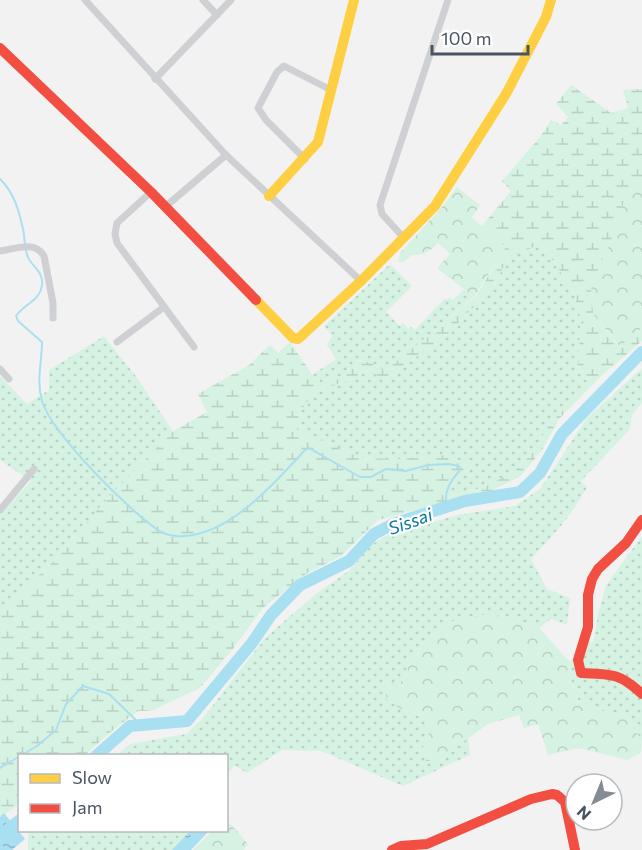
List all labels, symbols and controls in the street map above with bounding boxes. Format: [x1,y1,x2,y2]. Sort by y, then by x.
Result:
scale bar [432,18,528,56]
text: 100 m [441,27,491,49]
water label: Sissai [385,502,436,539]
legend [18,754,228,832]
text: Slow [72,766,112,788]
north arrow [564,772,624,832]
text: Jam [72,796,102,818]
text: N [573,802,594,824]

